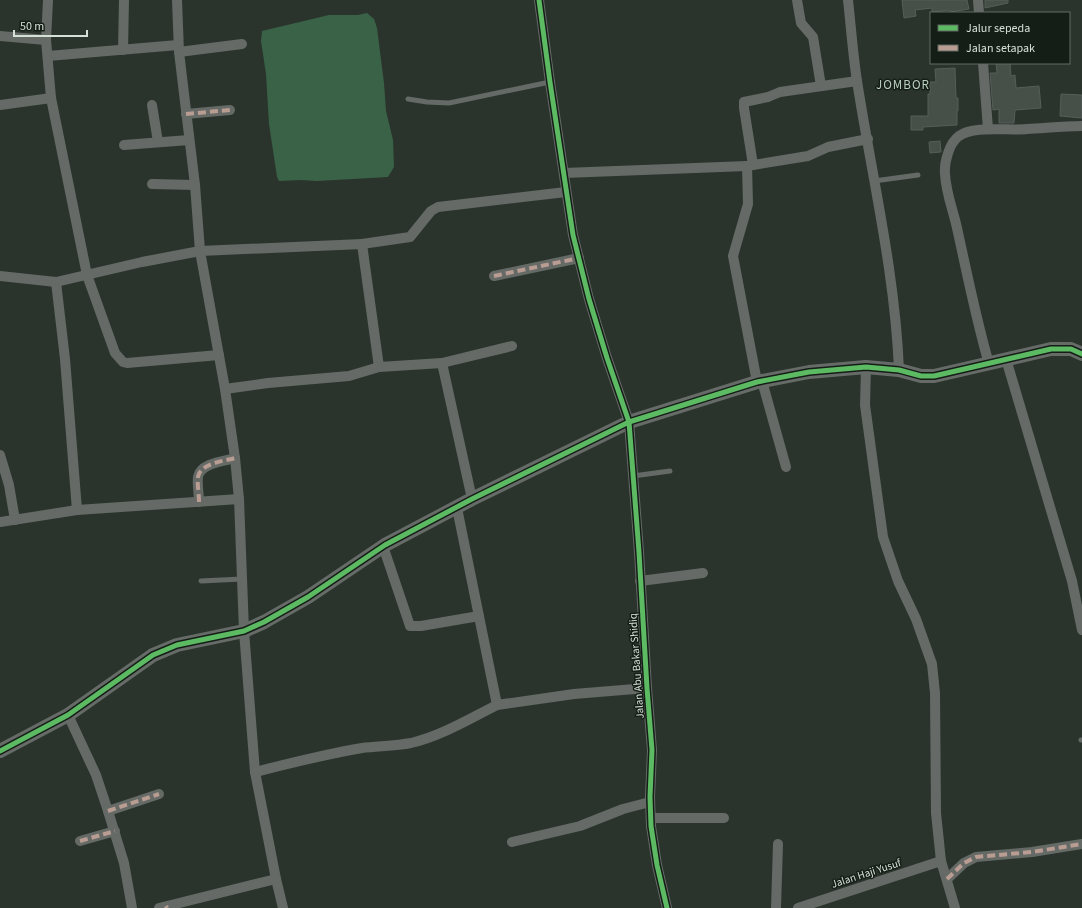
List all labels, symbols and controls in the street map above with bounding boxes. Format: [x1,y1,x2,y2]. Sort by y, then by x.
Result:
scale bar [14,12,87,38]
legend [930,12,1070,64]
text: 50 m [20,18,44,35]
text: Jalur sepeda [966,20,1030,37]
text: Jalan setapak [966,40,1035,57]
district label: JOMBOR [876,76,930,94]
street label: Jalan Abu Bakar Shidiq [625,613,648,719]
street label: Jalan Haji Yusuf [829,855,904,892]

